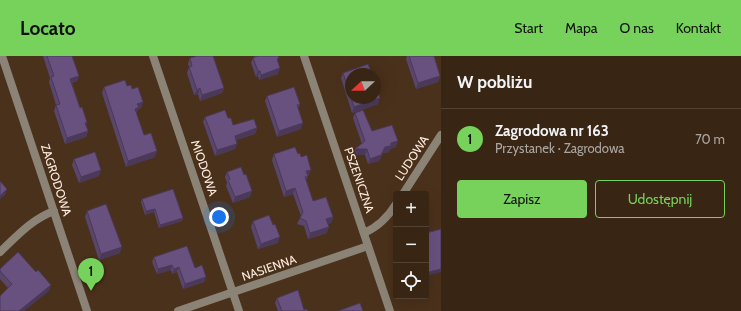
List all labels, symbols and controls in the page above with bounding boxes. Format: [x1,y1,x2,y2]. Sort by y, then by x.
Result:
text: Locato [20,17,76,40]
text: Start [514,19,543,37]
text: Mapa [565,19,597,37]
text: O nas [619,19,654,37]
text: Kontakt [676,19,721,37]
north arrow [345,68,381,104]
text: W pobliżu [457,72,532,92]
text: Zagrodowa nr 163 [495,122,609,140]
text: 1 [468,131,472,147]
text: 70 m [695,131,725,147]
street label: LUDOWA [391,132,432,183]
street label: MIODOWA [188,138,221,198]
text: Przystanek · Zagrodowa [495,140,625,156]
street label: ZAGRODOWA [38,142,75,218]
street label: PSZENICZNA [341,145,378,215]
button: Zapisz [457,180,587,218]
button: Udostępnij [595,180,725,218]
map controls [393,191,429,299]
button: + [393,191,429,227]
your location [209,207,229,227]
button: − [393,227,429,263]
street label: NASIENNA [240,251,299,284]
pin: 1 [78,258,104,291]
button: locate [393,263,429,299]

